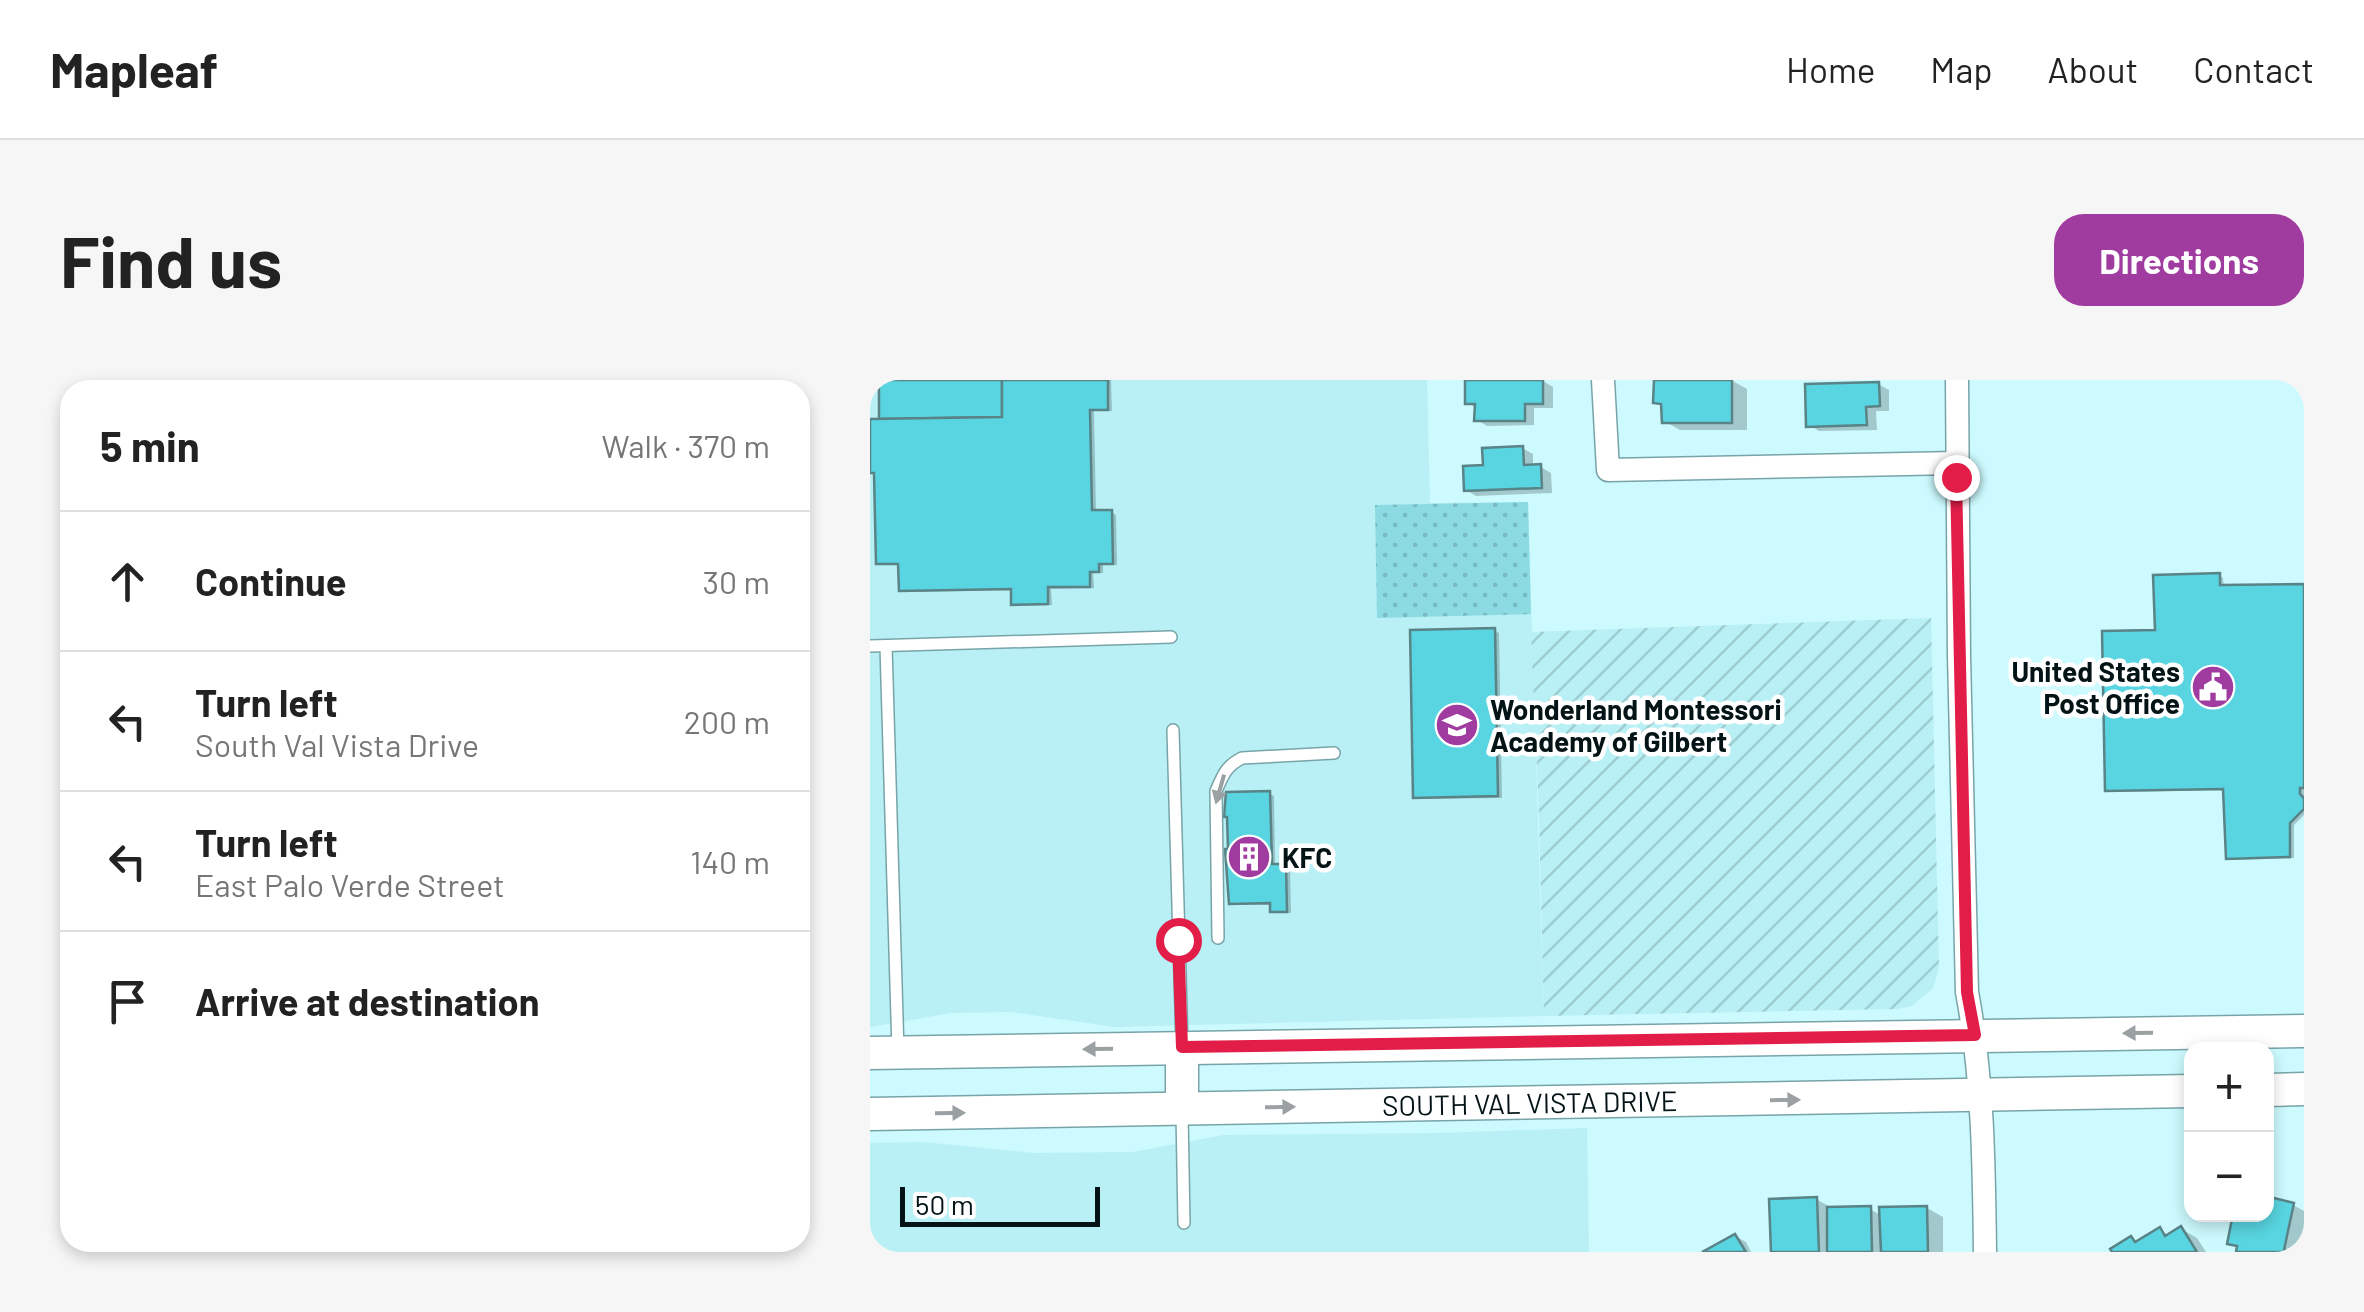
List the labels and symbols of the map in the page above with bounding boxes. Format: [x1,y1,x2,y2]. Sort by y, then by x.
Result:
route end [1934,455,1980,501]
place label: United States Post Office [2011,654,2180,720]
public building icon: United States Post Office [2190,664,2236,710]
place label: Wonderland Montessori Academy of Gilbert [1490,692,1782,758]
school or university icon: Wonderland Montessori Academy of Gilbert [1434,702,1480,748]
one-way arrow [1212,773,1228,804]
building icon: KFC [1226,834,1272,880]
place label: KFC [1282,840,1332,874]
route start [1156,918,1202,964]
one-way arrow [2122,1025,2154,1041]
one-way arrow [1081,1041,1113,1057]
street label: SOUTH VAL VISTA DRIVE [1382,1083,1678,1122]
one-way arrow [1770,1091,1802,1107]
one-way arrow [1264,1099,1296,1115]
one-way arrow [935,1105,967,1121]
scale bar [900,1182,1100,1226]

